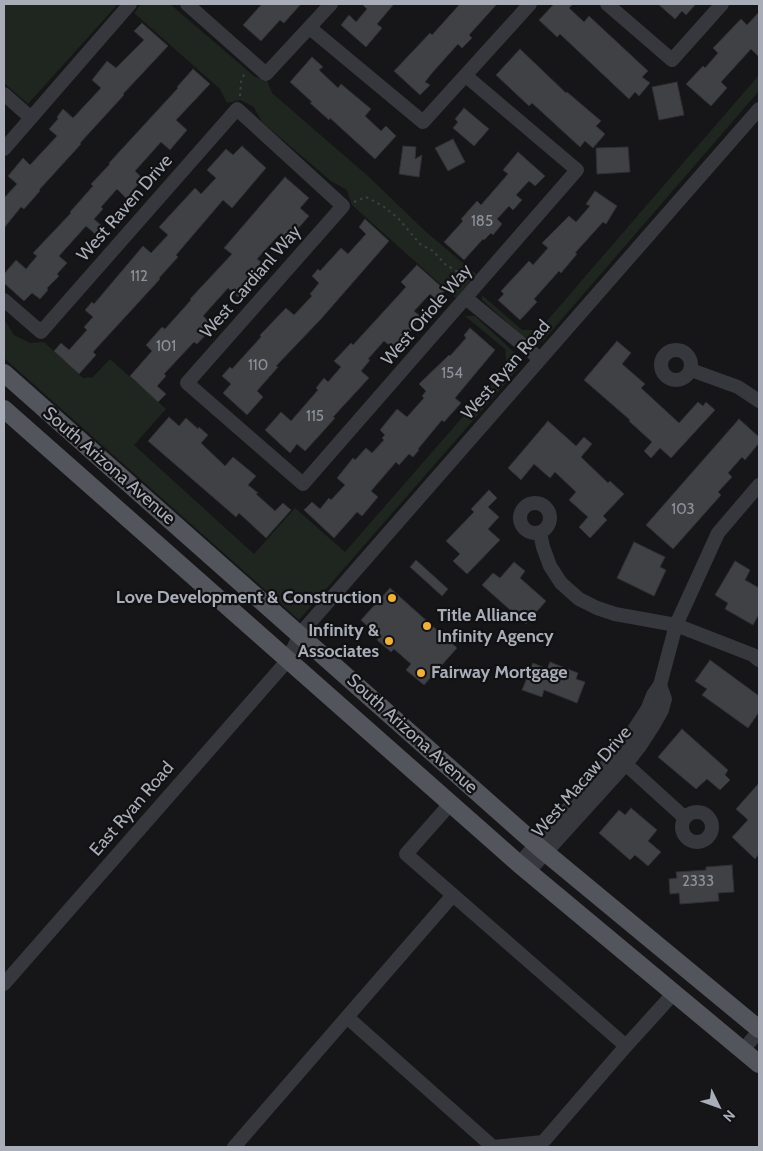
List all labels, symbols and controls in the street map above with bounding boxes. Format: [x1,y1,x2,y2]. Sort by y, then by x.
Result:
street label: West Raven Drive [73,150,177,266]
house number: 185 [471,213,493,231]
street label: West Cardianl Way [196,221,306,343]
street label: West Oriole Way [377,260,477,370]
house number: 112 [130,268,148,286]
street label: West Ryan Road [457,316,555,424]
house number: 101 [156,338,176,356]
house number: 110 [248,357,268,375]
house number: 154 [441,365,463,383]
street label: South Arizona Avenue [38,403,180,529]
house number: 115 [306,408,324,426]
house number: 103 [671,501,695,519]
place label: Love Development & Construction [116,587,382,609]
marker: Love Development & Construction [386,592,398,604]
place label: Title Alliance Infinity Agency [437,605,554,648]
place label: Infinity & Associates [298,620,379,662]
marker: Title Alliance Infinity Agency [421,620,433,632]
marker: Infinity & Associates [383,635,395,647]
place label: Fairway Mortgage [431,662,568,684]
marker: Fairway Mortgage [415,667,427,679]
street label: South Arizona Avenue [342,670,482,798]
street label: West Macaw Drive [528,722,636,842]
street label: East Ryan Road [85,758,179,860]
house number: 2333 [682,873,714,891]
north arrow [693,1081,743,1131]
text: N [719,1106,739,1126]

